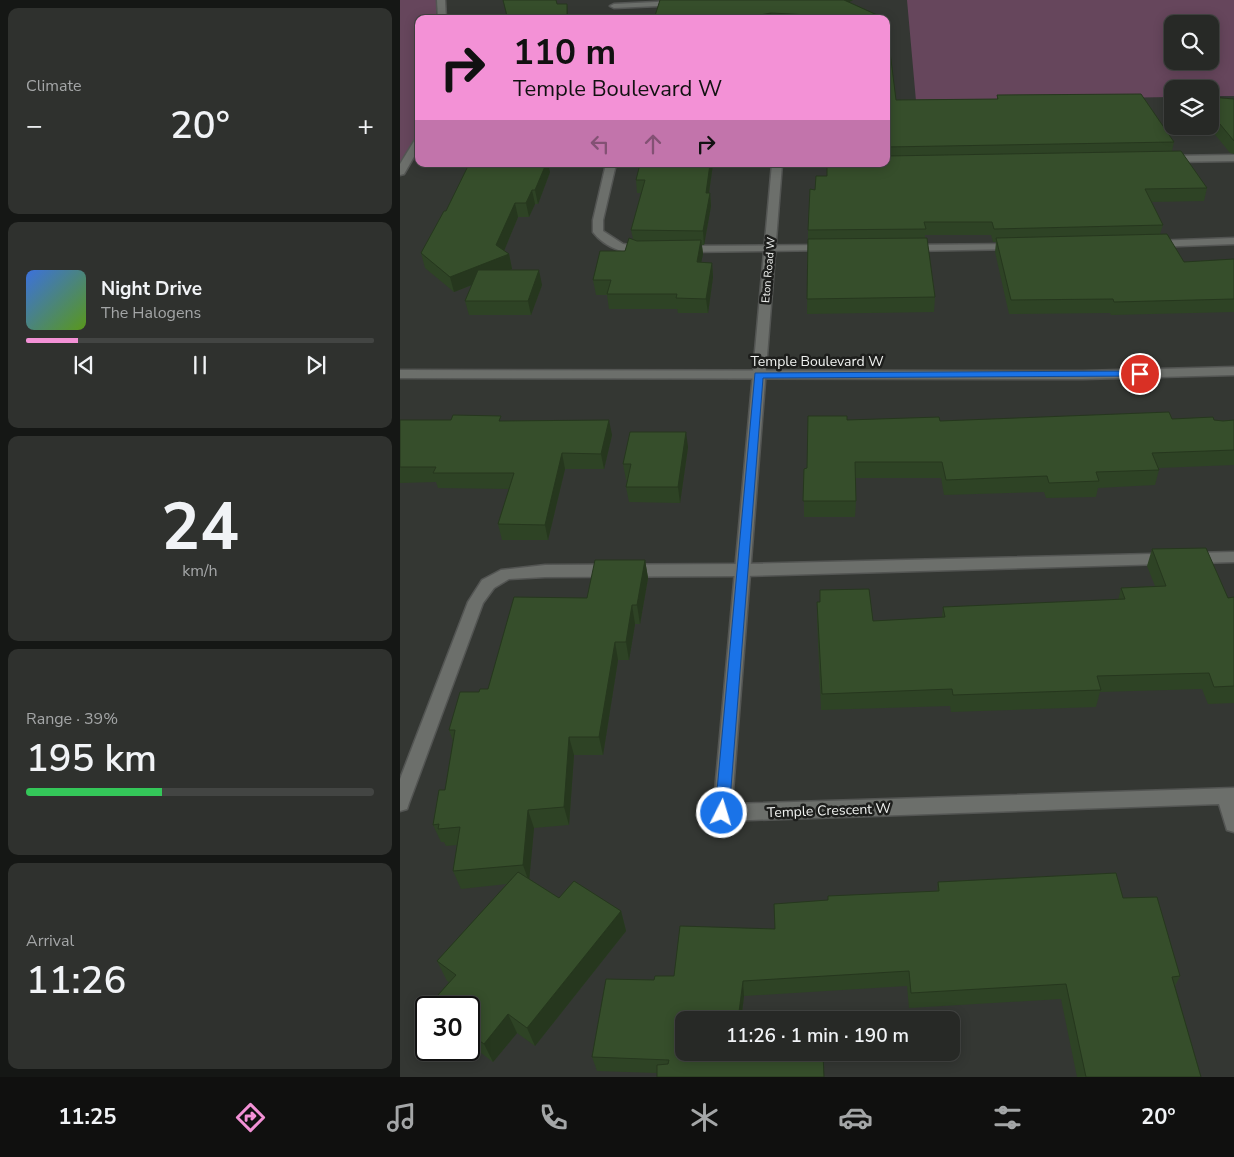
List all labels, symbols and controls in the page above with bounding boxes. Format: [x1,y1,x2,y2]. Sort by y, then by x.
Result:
map controls [1164,15,1219,135]
button: search [1164,15,1219,70]
text: 110 m [513,29,616,76]
icon: right [430,35,495,100]
text: Temple Boulevard W [513,74,722,104]
text: Climate [26,75,81,97]
button: layers [1164,80,1219,135]
text: 20° [170,100,230,151]
text: − [26,107,43,145]
text: + [357,107,374,145]
icon: left [586,130,614,158]
icon: ahead [639,130,667,158]
icon: right [692,130,720,158]
street label: Eton Road W [758,237,779,304]
text: Night Drive [101,276,202,302]
text: The Halogens [101,302,201,324]
icon: previous [70,351,98,379]
icon: pause [186,351,214,379]
icon: next [302,351,330,379]
street label: Temple Boulevard W [750,352,884,371]
pin [1119,353,1161,395]
icon: arrive [1126,360,1154,388]
text: 24 [161,483,239,572]
text: km/h [182,560,218,582]
text: Range · 39% [26,708,118,730]
text: 195 km [26,733,157,784]
position arrow [695,786,747,838]
street label: Temple Crescent W [767,799,892,822]
text: Arrival [26,930,74,952]
text: 11:26 [26,955,126,1006]
speed limit sign: 30 [415,996,480,1061]
text: 11:26 · 1 min · 190 m [726,1023,909,1049]
icon: directions [233,1100,268,1135]
icon: music [384,1100,419,1135]
icon: phone [536,1100,571,1135]
icon: climate [687,1100,722,1135]
icon: car [838,1100,873,1135]
icon: filters [990,1100,1025,1135]
text: 11:25 [58,1102,116,1132]
text: 20° [1141,1102,1176,1132]

